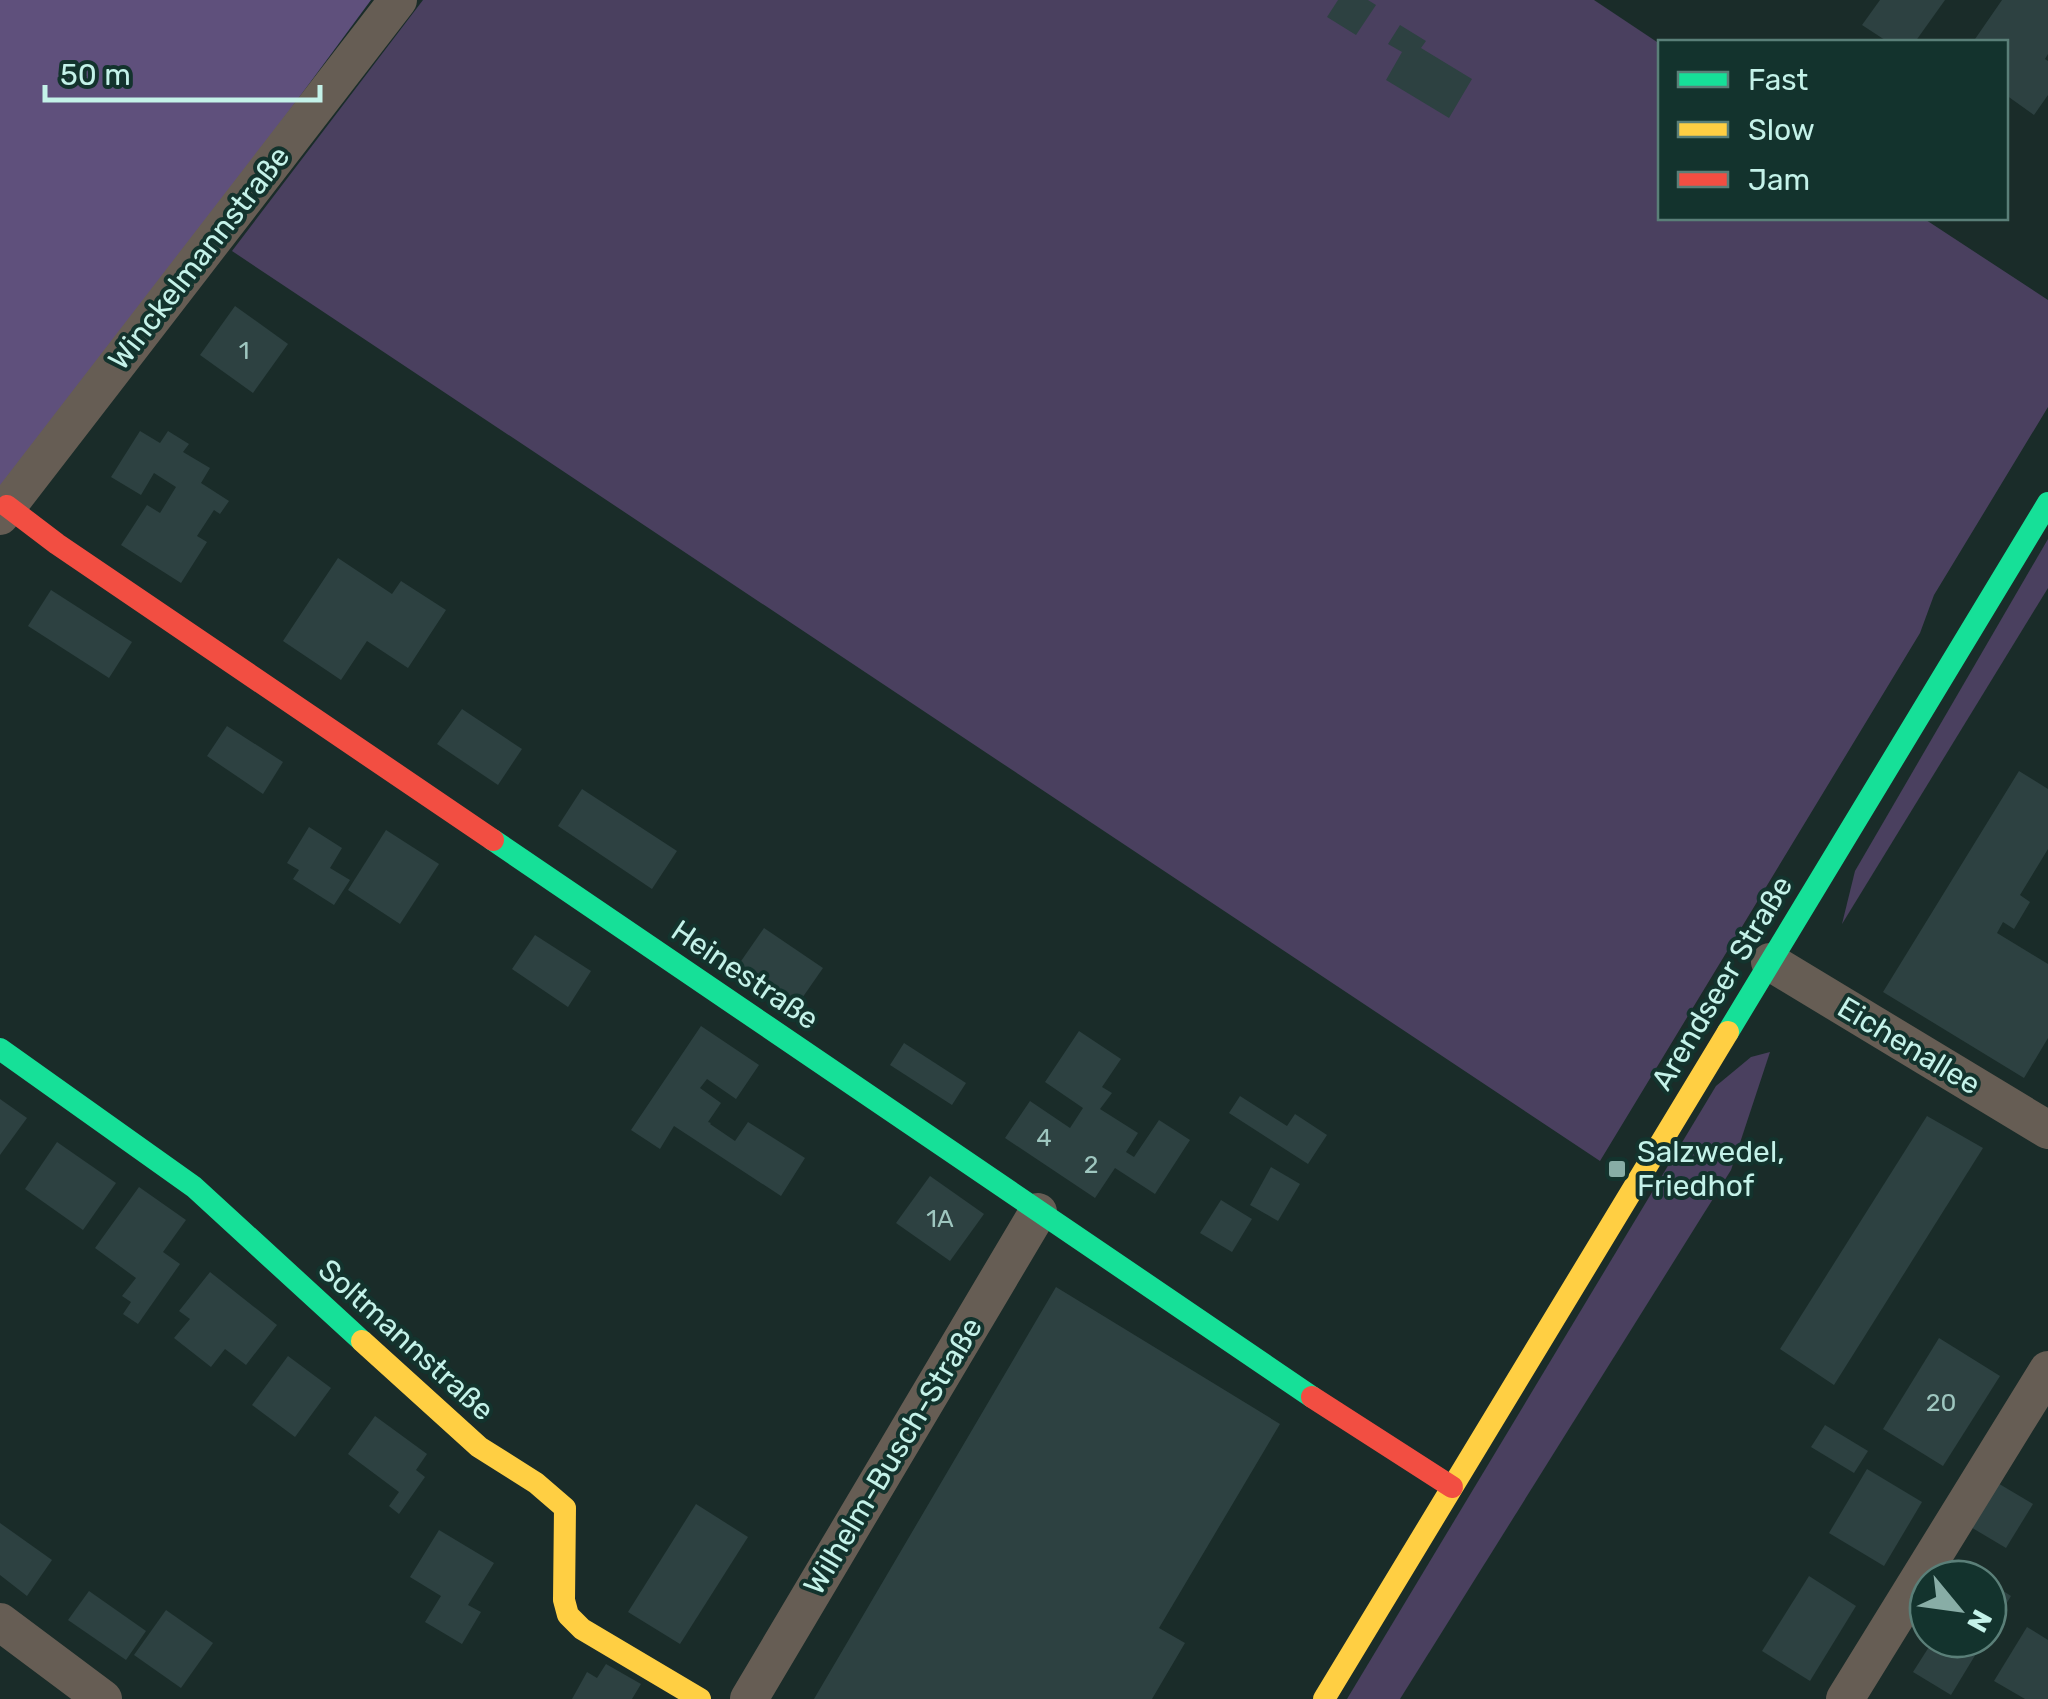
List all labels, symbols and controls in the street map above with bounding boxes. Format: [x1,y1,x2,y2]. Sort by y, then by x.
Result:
scale bar [45,40,320,102]
legend [1658,40,2008,220]
text: 50 m [60,57,131,93]
text: Fast [1748,62,1808,98]
text: Slow [1748,112,1815,148]
street label: Winckelmannstraße [101,139,297,377]
text: Jam [1748,162,1810,198]
house number: 1 [239,336,249,365]
street label: Arendseer Straße [1644,869,1800,1097]
street label: Heinestraße [665,913,825,1037]
street label: Eichenallee [1831,989,1987,1103]
house number: 4 [1036,1123,1052,1152]
place label: Salzwedel, Friedhof [1637,1134,1785,1204]
house number: 2 [1084,1150,1098,1179]
marker: Salzwedel, Friedhof [1606,1158,1628,1180]
house number: 1A [926,1204,954,1233]
street label: Soltmannstraße [311,1252,501,1428]
street label: Wilhelm-Busch-Straße [796,1311,990,1601]
house number: 20 [1926,1388,1956,1417]
north arrow [1908,1559,2008,1659]
text: N [1960,1604,1999,1638]

